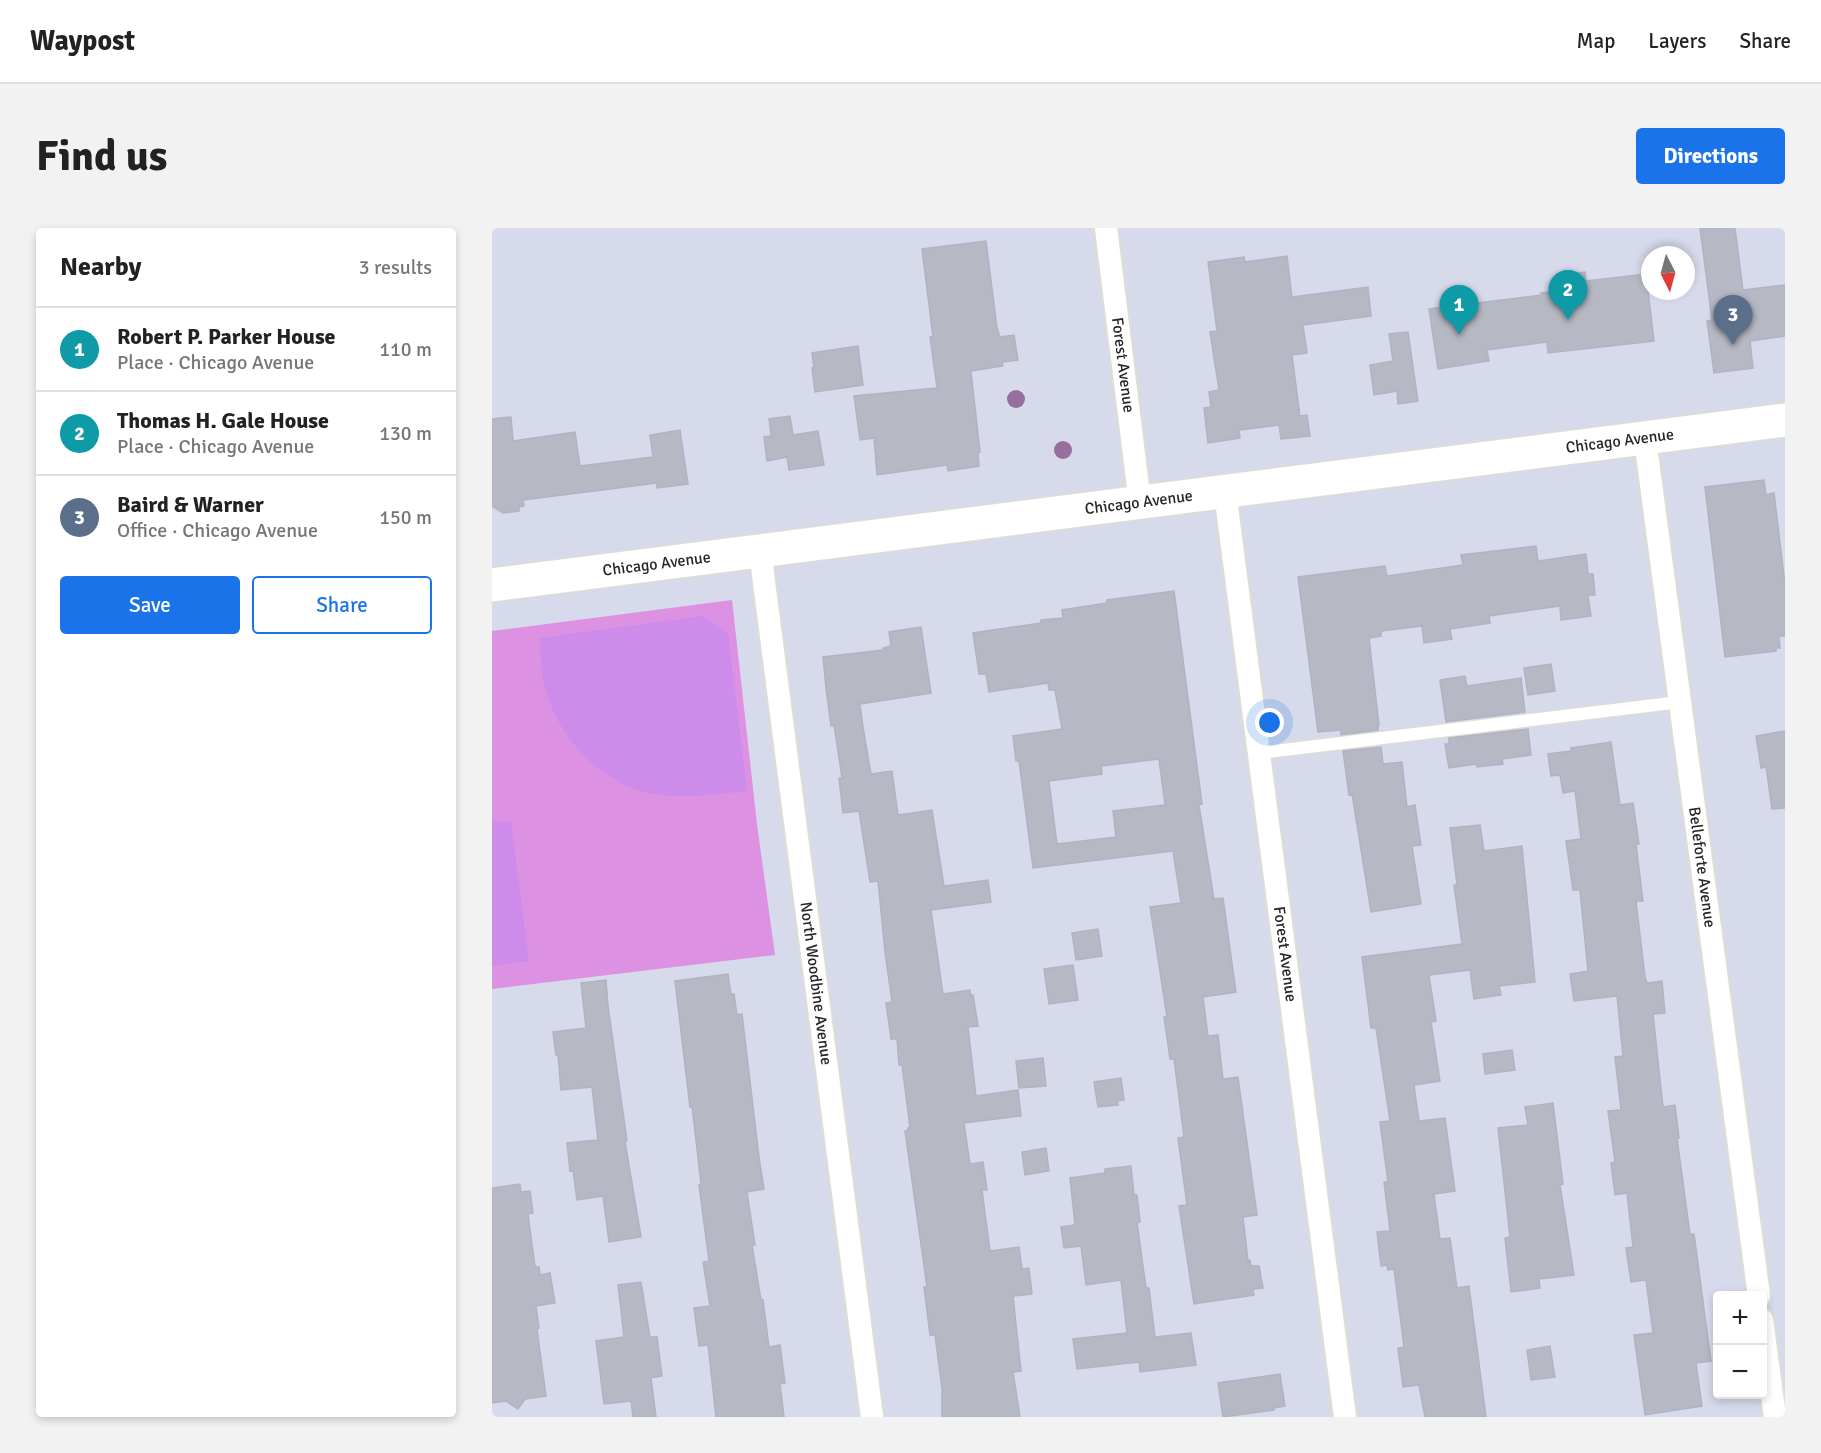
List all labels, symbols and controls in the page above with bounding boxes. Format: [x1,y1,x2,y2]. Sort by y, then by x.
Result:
text: Waypost [30,24,135,58]
text: Map [1577,28,1615,54]
text: Layers [1648,28,1706,54]
text: Share [1739,28,1791,54]
button: Directions [1636,128,1785,184]
text: Find us [36,131,167,182]
north arrow [1641,246,1695,300]
text: Nearby [60,251,141,283]
text: 3 results [359,255,432,280]
pin: 2 [1548,270,1588,320]
pin: 1 [1440,285,1478,335]
pin: 3 [1714,296,1752,345]
street label: Forest Avenue [1107,316,1139,414]
text: Robert P. Parker House [117,323,336,350]
text: 1 [74,337,85,362]
text: 110 m [379,337,432,362]
text: Place · Chicago Avenue [117,350,314,375]
text: Thomas H. Gale House [117,407,329,434]
text: 2 [74,421,85,446]
text: 130 m [379,421,432,446]
street label: Chicago Avenue [1565,424,1675,458]
text: Place · Chicago Avenue [117,434,314,459]
street label: Chicago Avenue [1084,486,1194,519]
text: Baird & Warner [117,491,264,518]
text: 3 [74,505,85,530]
text: 150 m [379,505,432,530]
text: Office · Chicago Avenue [117,518,318,543]
street label: Chicago Avenue [601,547,712,581]
button: Save [60,576,240,634]
button: Share [252,576,432,634]
your location [1255,708,1284,737]
street label: Belleforte Avenue [1684,806,1720,929]
street label: North Woodbine Avenue [795,900,836,1066]
street label: Forest Avenue [1269,905,1301,1003]
map controls [1713,1291,1767,1399]
button: + [1713,1291,1767,1345]
button: − [1713,1345,1767,1399]

